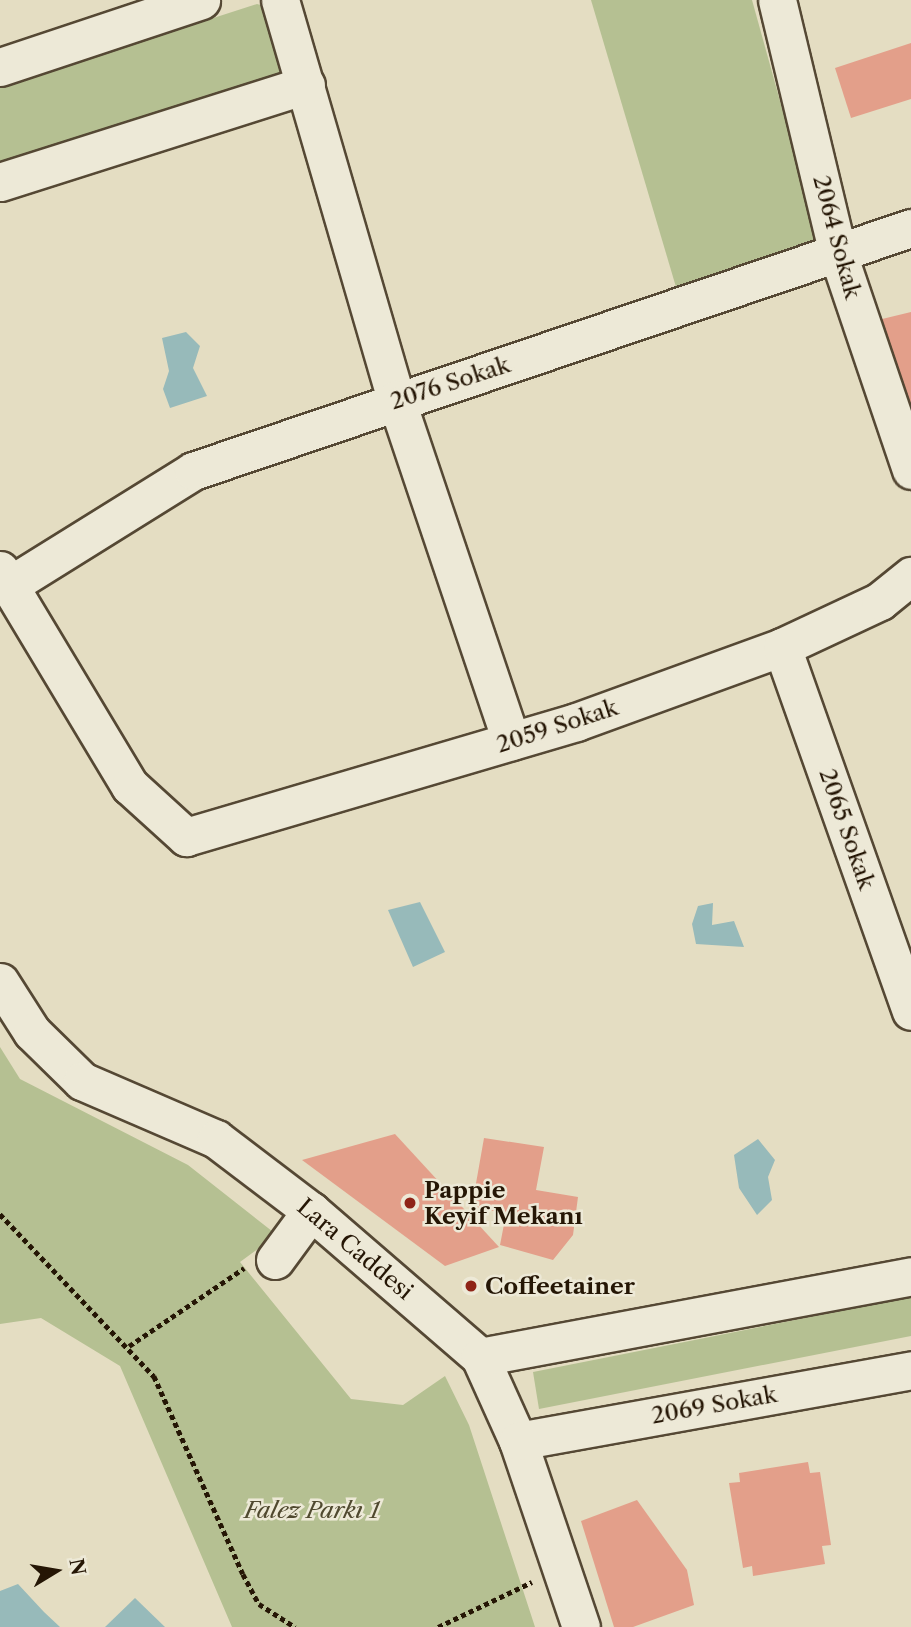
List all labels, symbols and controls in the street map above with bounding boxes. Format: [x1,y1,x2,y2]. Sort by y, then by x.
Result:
street label: 2064 Sokak [807,172,867,302]
street label: 2076 Sokak [387,351,513,415]
street label: 2059 Sokak [493,693,621,759]
street label: 2065 Sokak [813,765,881,893]
place label: Pappie Keyif Mekanı [424,1176,583,1230]
street label: Lara Caddesi [291,1193,419,1305]
marker: Pappie Keyif Mekanı [402,1195,418,1211]
place label: Coffeetainer [485,1272,635,1300]
marker: Coffeetainer [463,1278,479,1294]
street label: 2069 Sokak [649,1380,779,1430]
park label: Falez Parkı 1 [244,1496,380,1524]
north arrow [21,1536,91,1606]
text: N [64,1557,90,1577]

